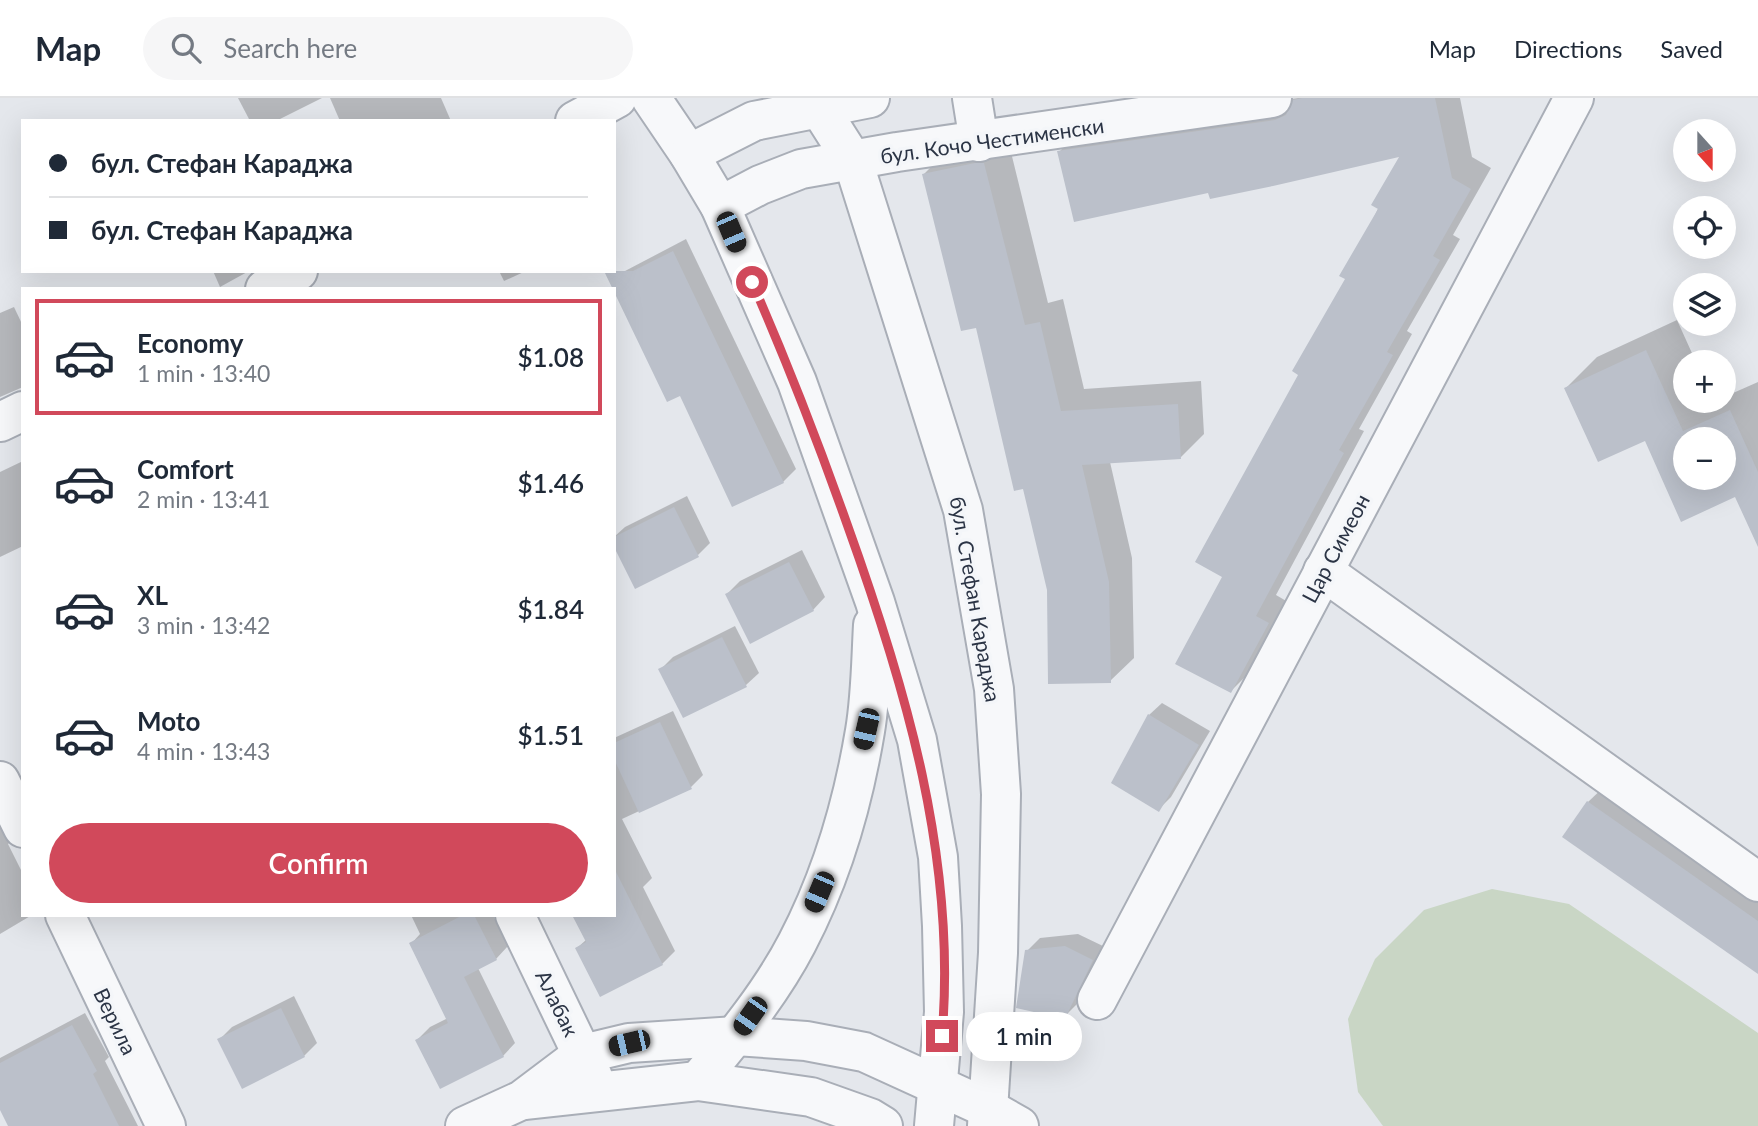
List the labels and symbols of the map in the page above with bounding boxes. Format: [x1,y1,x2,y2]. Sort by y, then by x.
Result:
street label: бул. Кочо Честименски [878,112,1106,168]
north arrow [1673,119,1736,182]
car [714,209,749,255]
route start [736,266,768,298]
street label: Цар Симеон [1296,489,1374,607]
street label: бул. Стефан Караджа [946,494,1006,704]
car [852,706,881,752]
car [802,869,837,915]
street label: Алабак [531,966,585,1040]
street label: Верила [89,984,143,1058]
car [730,993,771,1039]
callout: 1 min [967,1012,1082,1060]
route end [926,1020,958,1052]
car [607,1028,652,1058]

